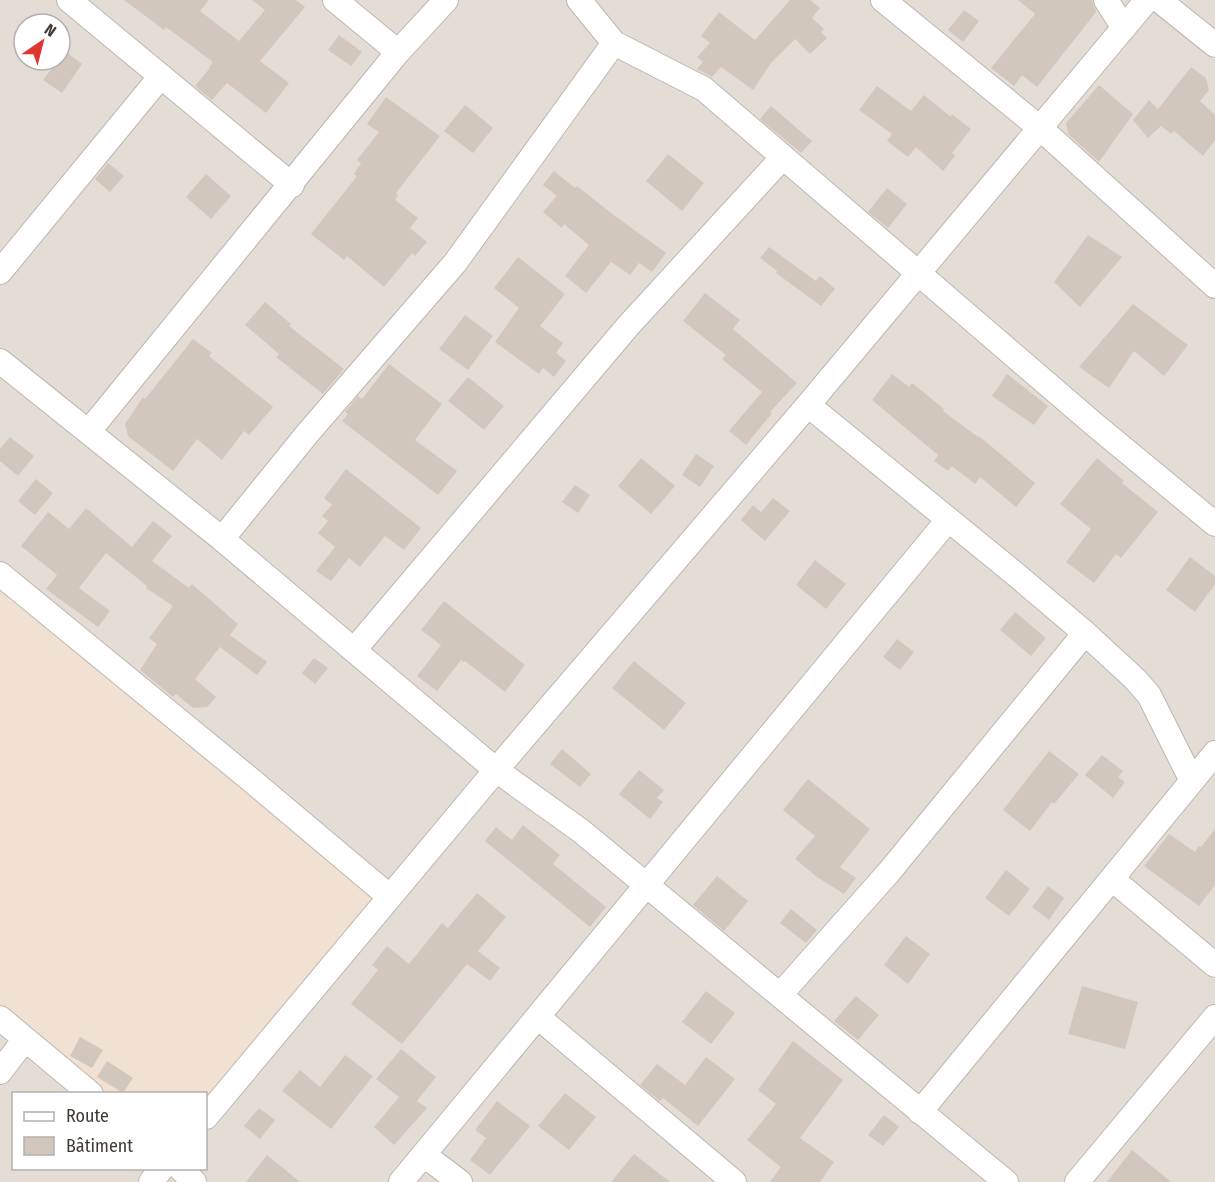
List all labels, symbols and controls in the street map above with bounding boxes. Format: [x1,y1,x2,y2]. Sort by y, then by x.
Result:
north arrow [12,12,72,72]
text: N [41,20,60,41]
legend [12,1092,207,1170]
text: Route [66,1105,109,1127]
text: Bâtiment [66,1135,133,1157]

